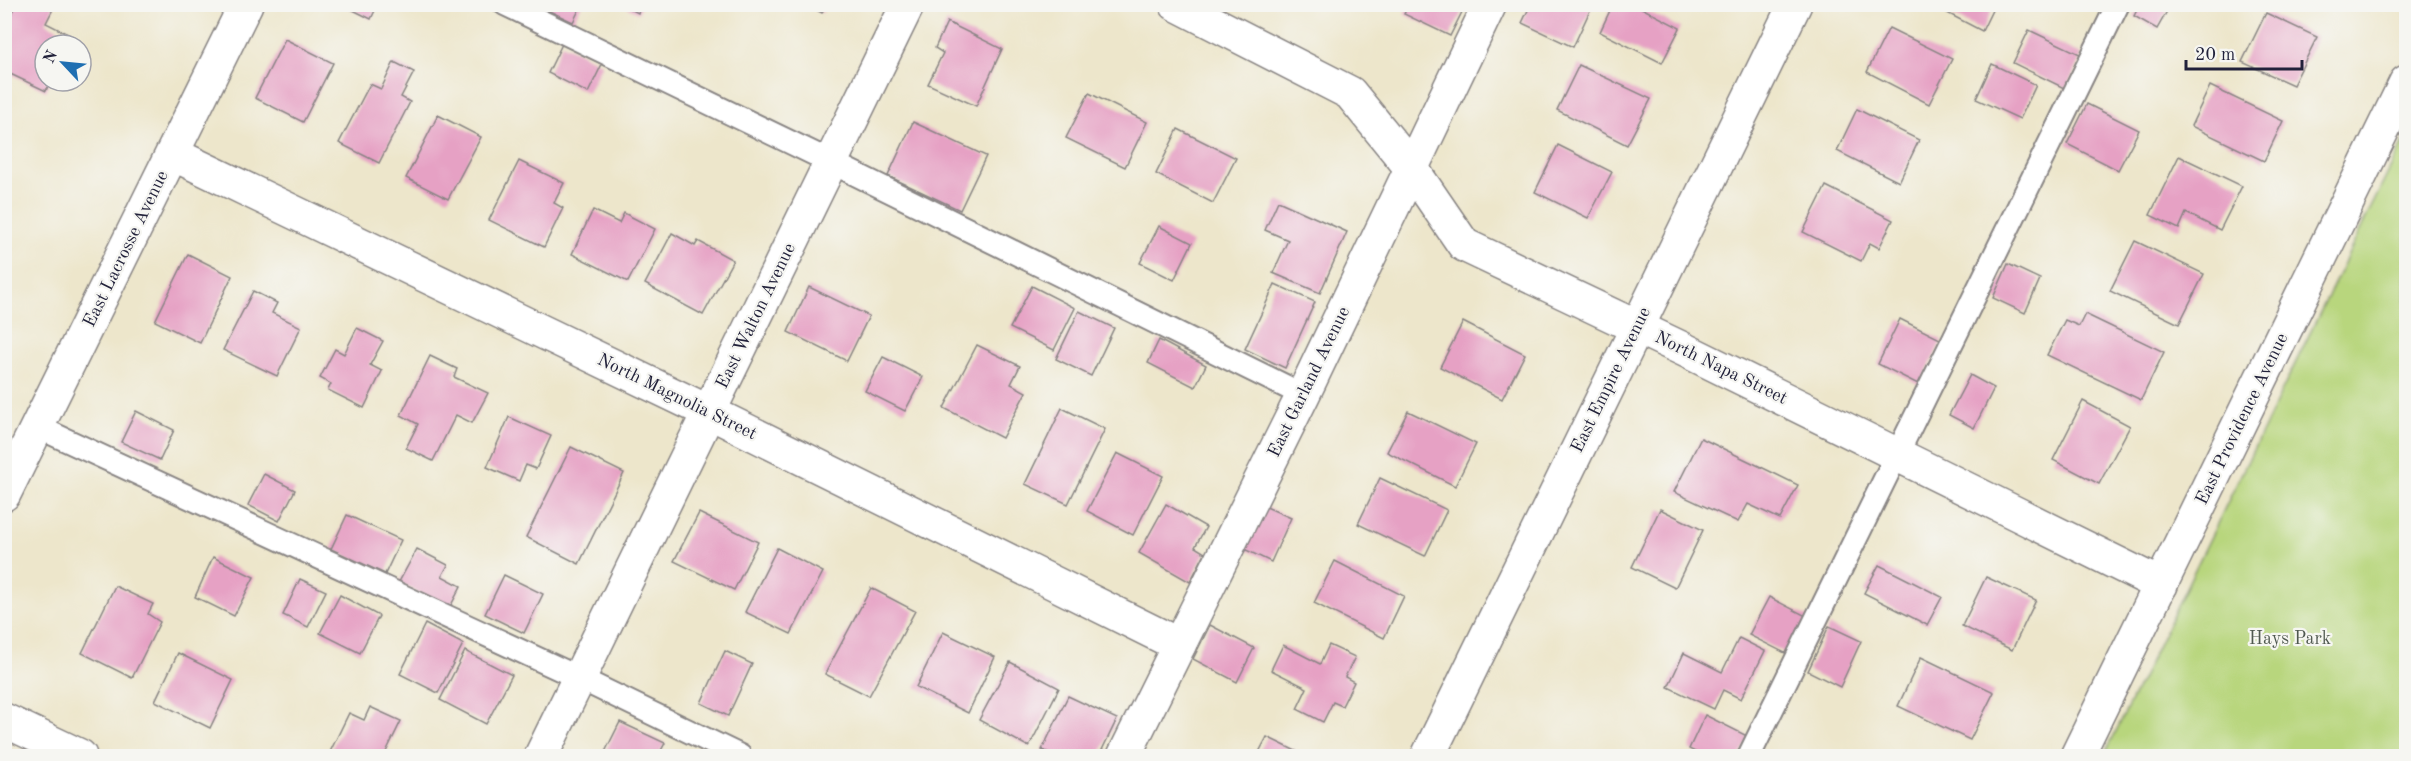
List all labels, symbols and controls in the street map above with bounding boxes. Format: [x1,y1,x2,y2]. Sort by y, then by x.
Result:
north arrow [33,33,93,93]
scale bar [2186,33,2302,71]
text: 20 m [2195,46,2235,64]
text: N [41,48,62,66]
street label: East Lacrosse Avenue [80,168,172,330]
street label: East Walton Avenue [713,241,799,391]
street label: East Garland Avenue [1265,304,1353,460]
street label: East Empire Avenue [1568,304,1654,456]
street label: North Napa Street [1652,328,1790,408]
street label: East Providence Avenue [2193,330,2291,508]
street label: North Magnolia Street [594,351,760,443]
park label: Hays Park [2249,630,2331,648]

